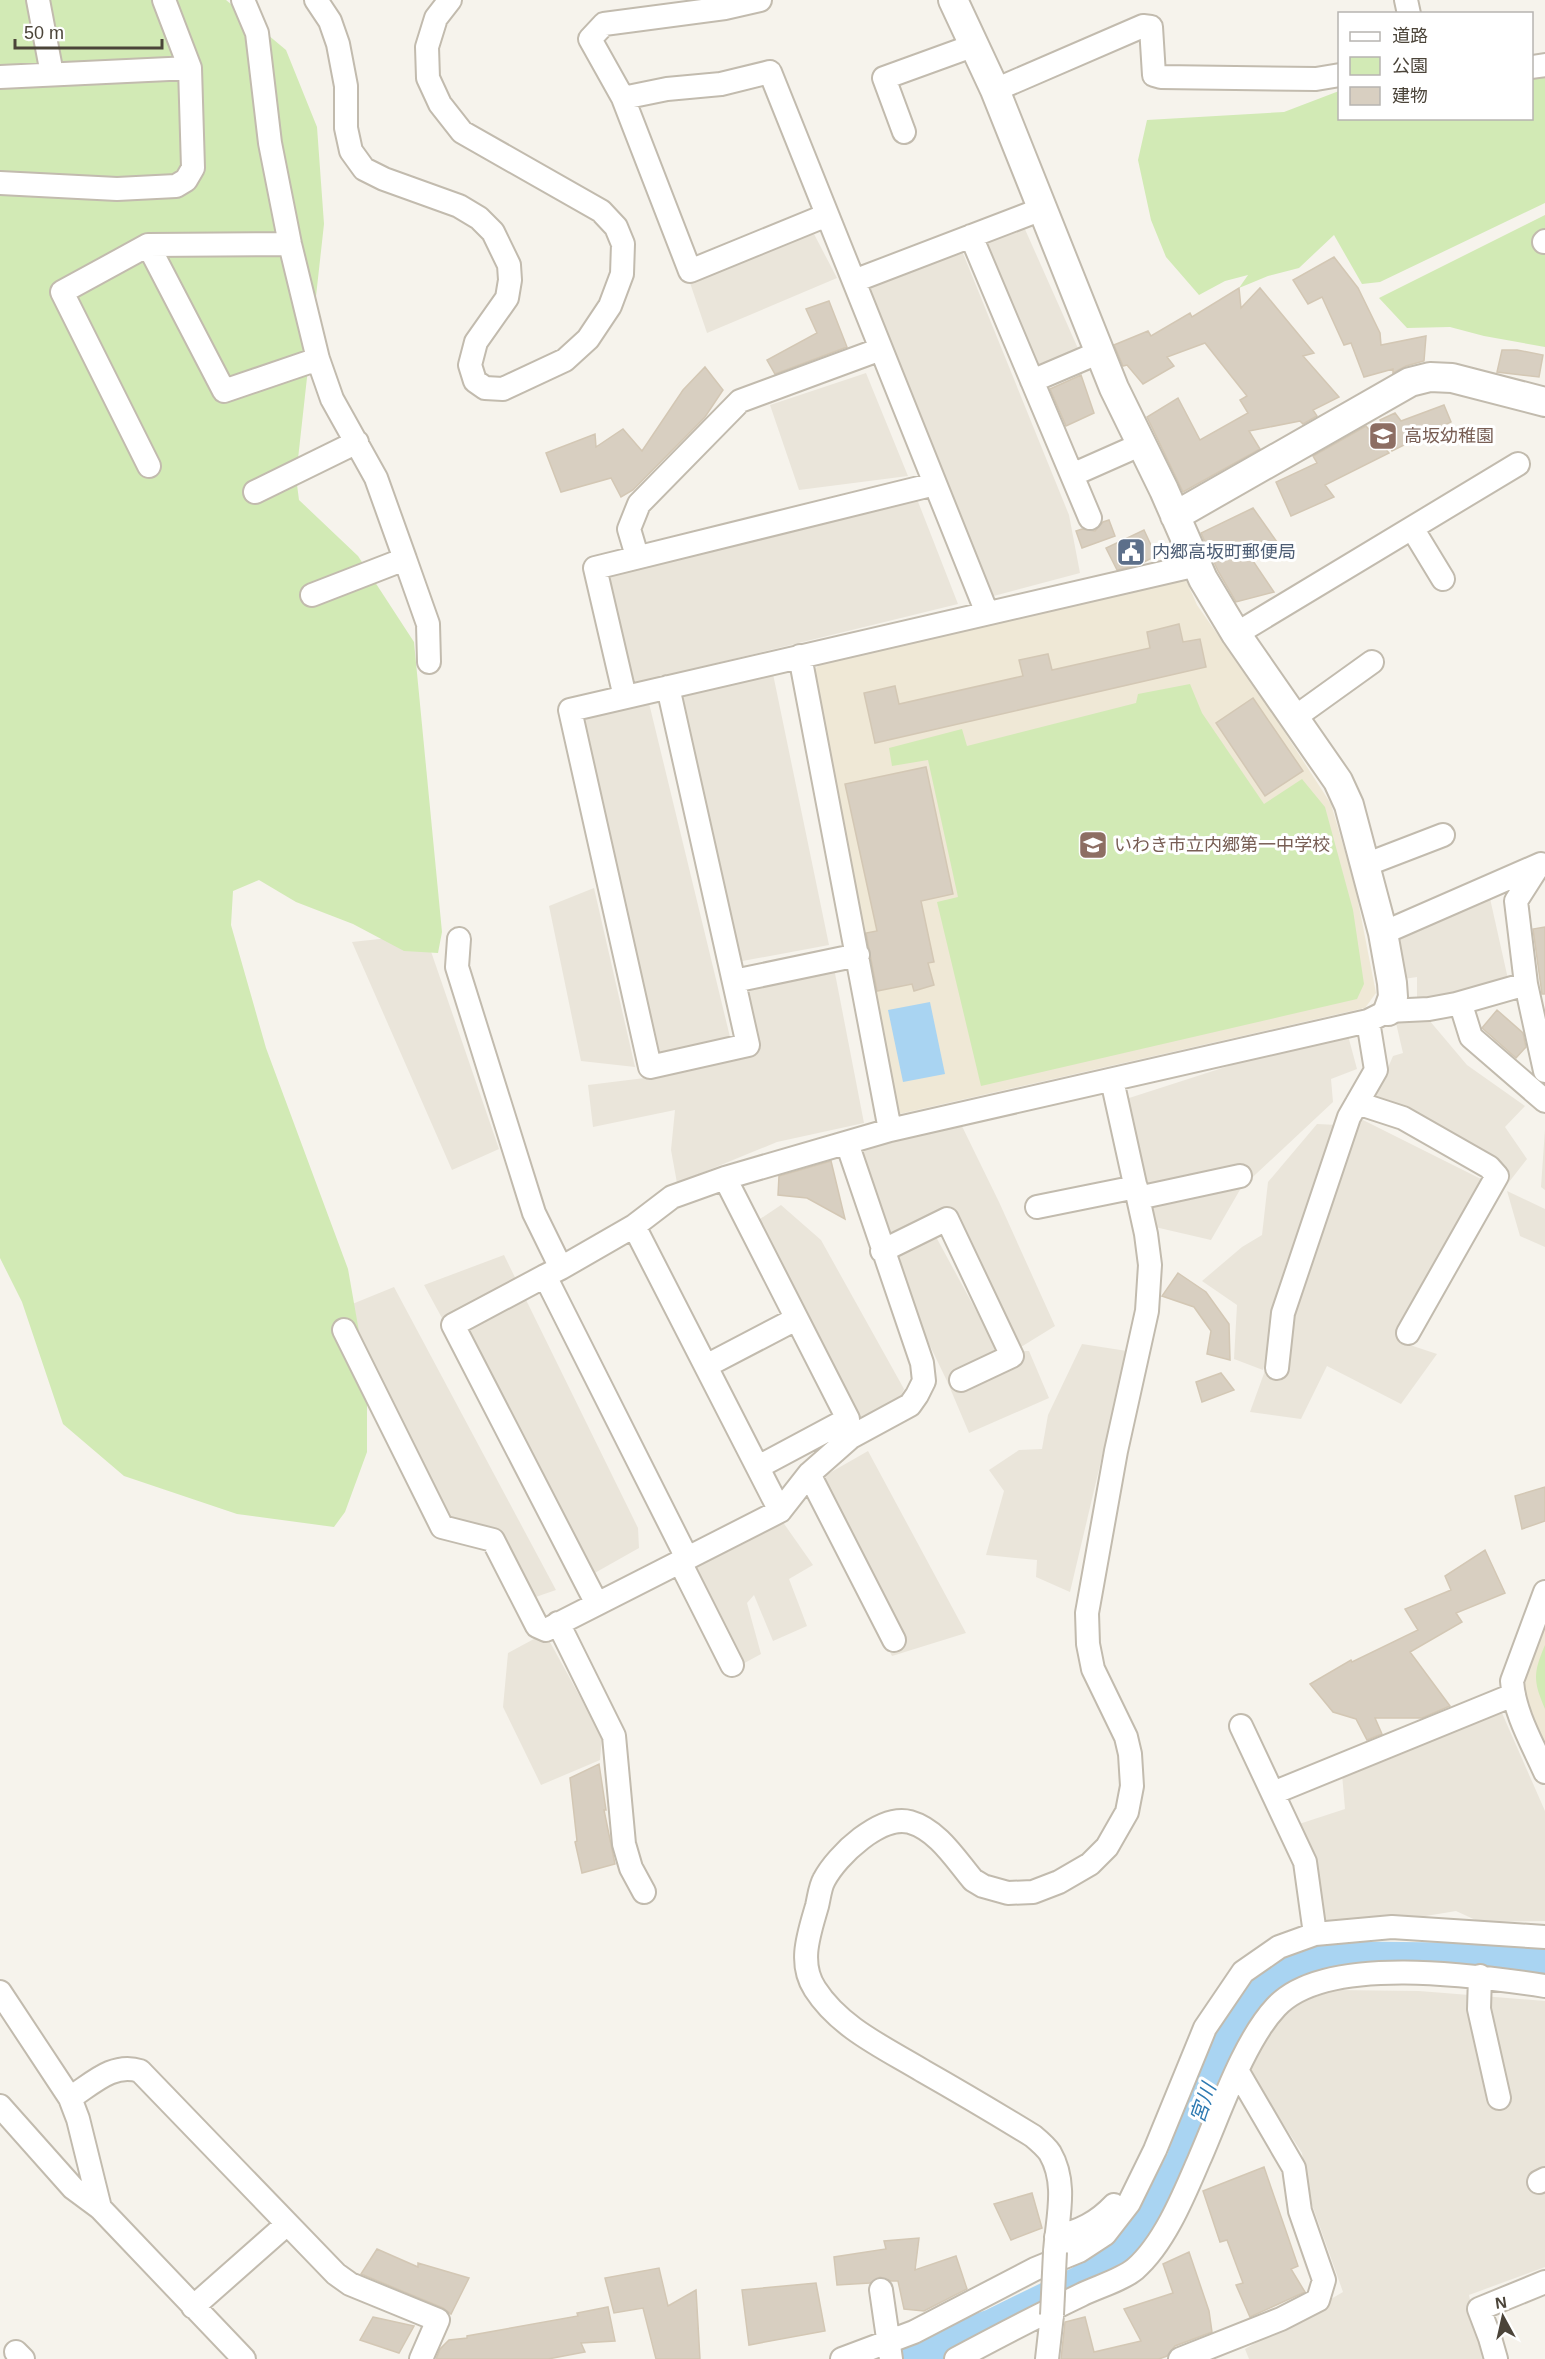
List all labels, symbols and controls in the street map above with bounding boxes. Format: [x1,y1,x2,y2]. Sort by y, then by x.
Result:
scale bar [15,12,162,50]
legend [1338,12,1533,120]
text: 50 m [24,23,64,43]
text: 道路 [1392,26,1428,46]
text: 公園 [1392,56,1428,76]
text: 建物 [1392,86,1428,106]
school or university icon: 高坂幼稚園 [1367,420,1399,452]
place label: 高坂幼稚園 [1404,426,1494,446]
public building icon: 内郷高坂町郵便局 [1115,536,1147,568]
place label: 内郷高坂町郵便局 [1152,542,1296,562]
school or university icon: いわき市立内郷第一中学校 [1077,829,1109,861]
place label: いわき市立内郷第一中学校 [1114,835,1330,855]
water label: 宮川 [1186,2079,1221,2125]
north arrow [1473,2287,1533,2347]
text: N [1494,2293,1508,2312]

